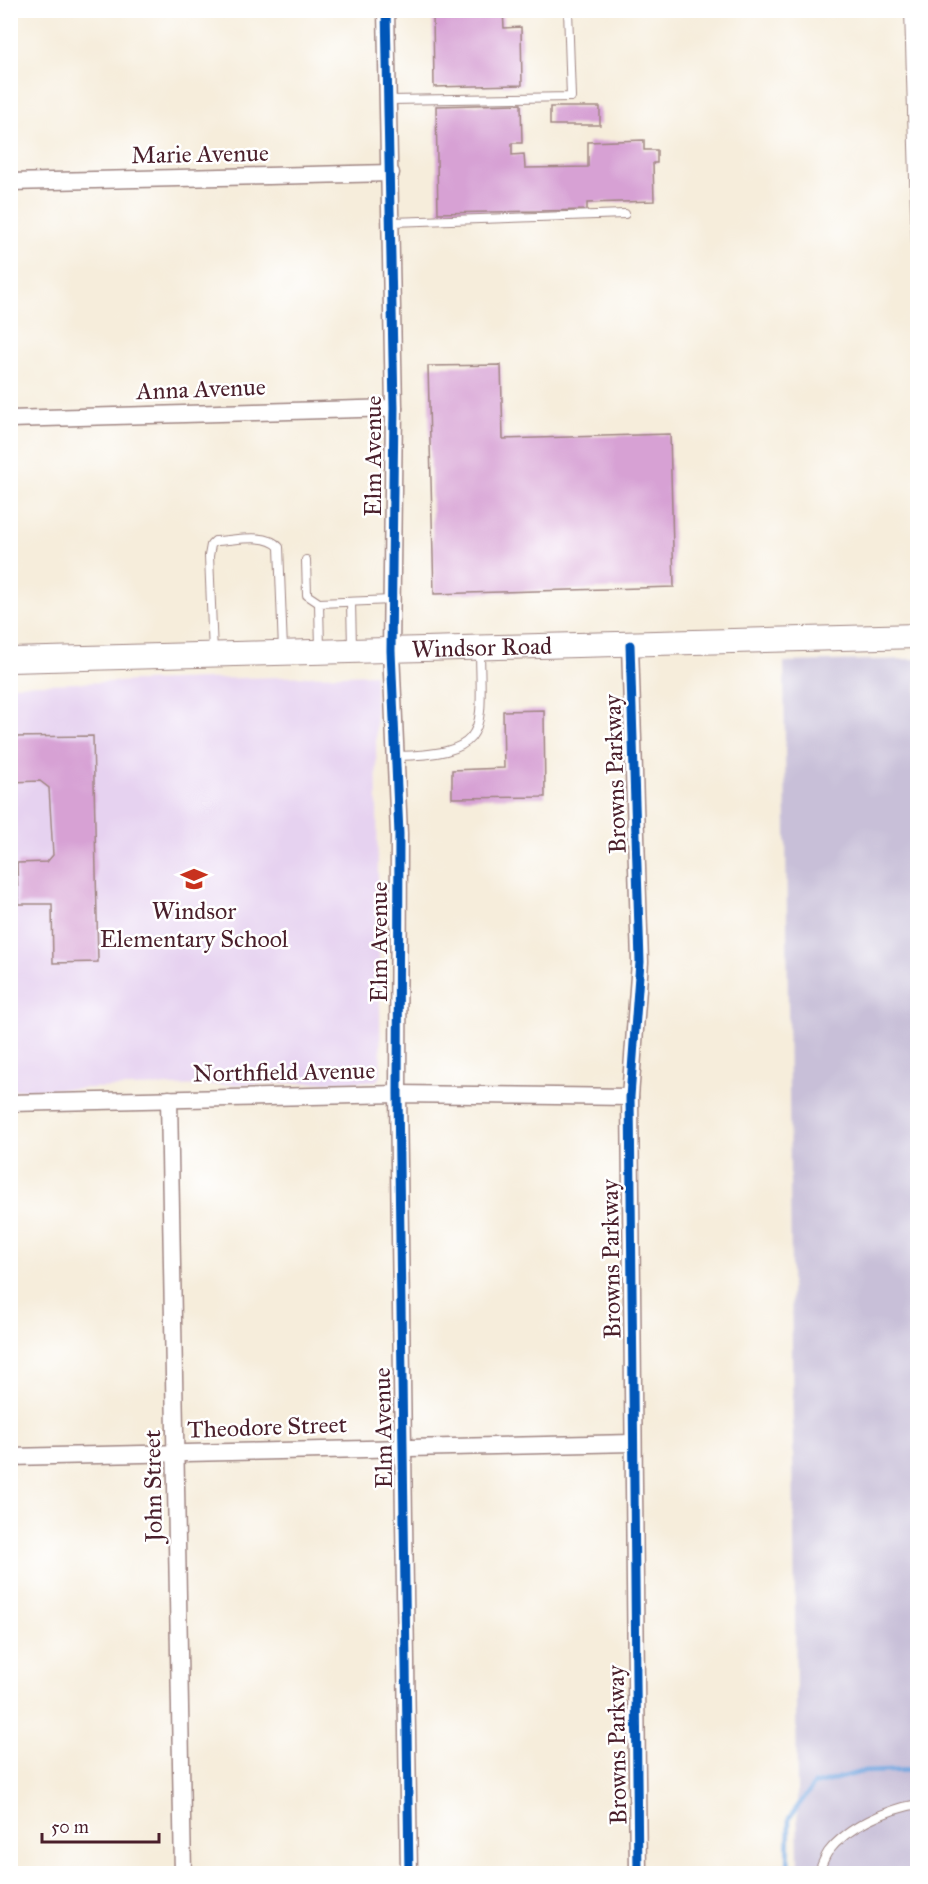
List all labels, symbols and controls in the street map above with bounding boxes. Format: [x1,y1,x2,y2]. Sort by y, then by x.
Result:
street label: Marie Avenue [131,138,269,170]
street label: Anna Avenue [135,372,266,406]
street label: Elm Avenue [358,395,388,517]
street label: Windsor Road [411,631,553,664]
street label: Browns Parkway [597,693,633,854]
school or university icon: Windsor Elementary School [179,864,209,894]
street label: Elm Avenue [364,881,394,1003]
place label: Windsor Elementary School [100,896,289,954]
street label: Northfield Avenue [192,1055,376,1089]
street label: Browns Parkway [595,1178,627,1339]
street label: Elm Avenue [367,1367,399,1489]
street label: Theodore Street [187,1409,348,1445]
street label: John Street [137,1429,169,1545]
street label: Browns Parkway [601,1664,633,1825]
scale bar [42,1806,159,1844]
text: 50 m [51,1816,89,1838]

